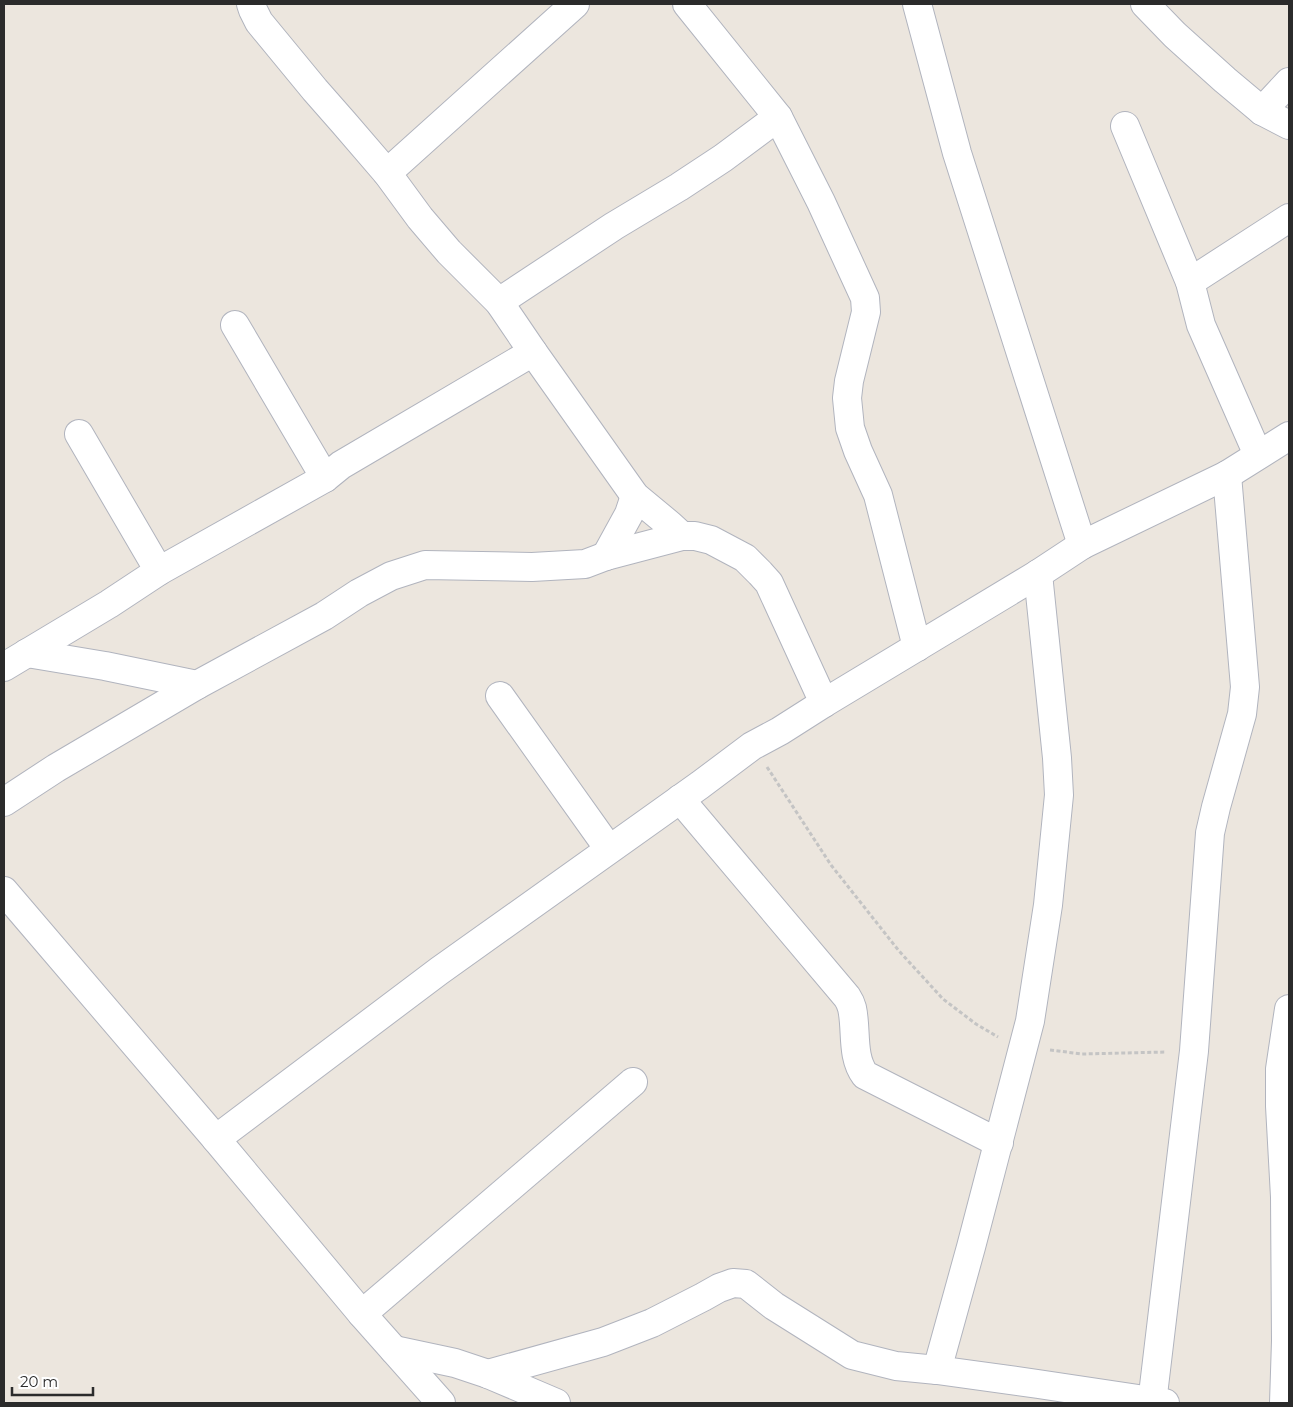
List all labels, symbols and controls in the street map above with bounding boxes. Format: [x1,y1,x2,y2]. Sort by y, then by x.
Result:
scale bar [12,1364,94,1396]
text: 20 m [20,1372,58,1391]

